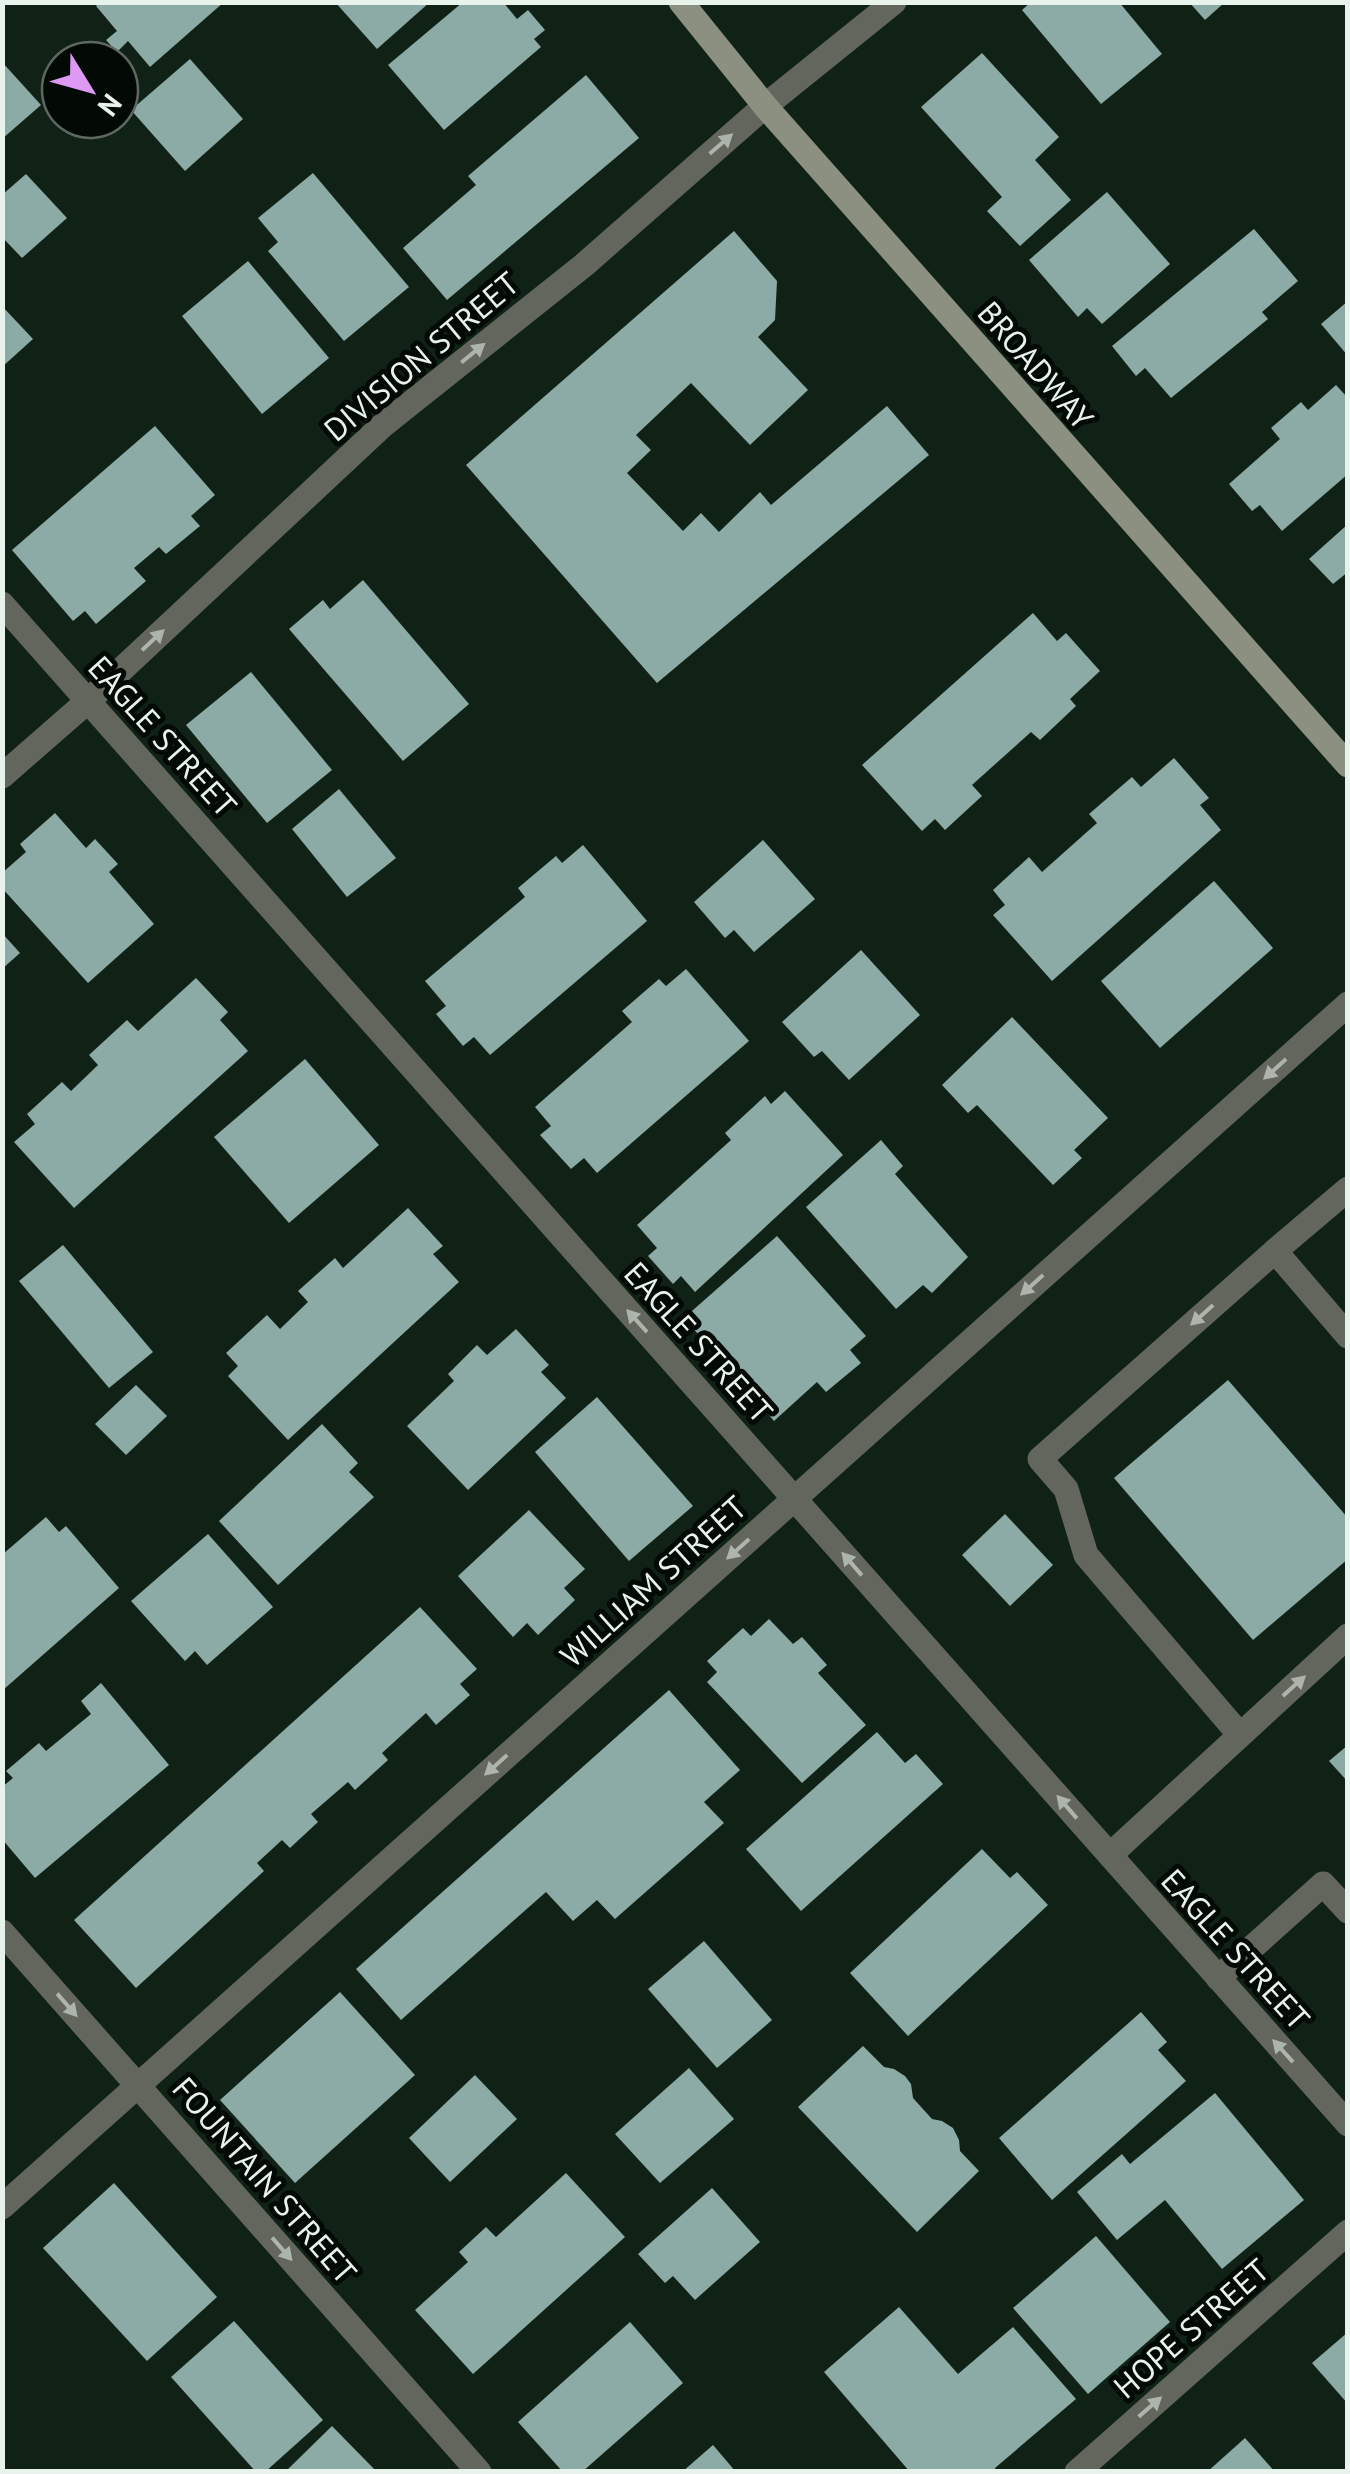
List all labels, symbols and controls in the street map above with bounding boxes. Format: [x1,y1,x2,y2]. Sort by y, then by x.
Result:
north arrow [40,40,140,140]
text: N [90,87,131,124]
one-way arrow [709,134,734,156]
street label: DIVISION STREET [315,262,527,450]
street label: BROADWAY [969,292,1103,438]
one-way arrow [460,343,485,364]
one-way arrow [141,629,165,652]
street label: EAGLE STREET [80,647,247,826]
one-way arrow [1263,1057,1287,1080]
street label: EAGLE STREET [616,1253,783,1432]
one-way arrow [1020,1274,1045,1296]
one-way arrow [1190,1304,1215,1326]
one-way arrow [626,1308,648,1333]
street label: WILLIAM STREET [551,1486,755,1676]
one-way arrow [726,1537,751,1559]
one-way arrow [842,1552,864,1577]
one-way arrow [1281,1675,1306,1697]
one-way arrow [484,1754,509,1776]
one-way arrow [1057,1795,1079,1820]
street label: EAGLE STREET [1153,1860,1320,2039]
one-way arrow [55,1993,78,2017]
one-way arrow [1272,2039,1294,2064]
street label: FOUNTAIN STREET [164,2068,366,2292]
one-way arrow [271,2236,293,2261]
street label: HOPE STREET [1104,2249,1278,2407]
one-way arrow [1138,2396,1162,2419]

